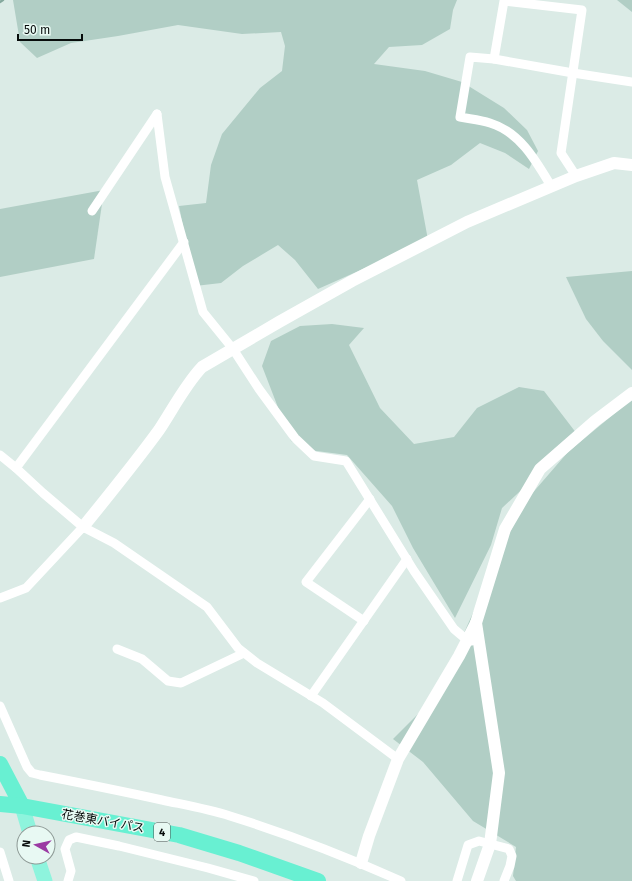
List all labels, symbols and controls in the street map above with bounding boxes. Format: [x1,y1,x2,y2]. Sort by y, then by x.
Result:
scale bar [18,16,82,42]
text: 50 m [24,23,50,37]
street label: 花巻東バイパス [61,807,145,835]
road number: 4 [154,823,170,841]
north arrow [16,825,56,865]
text: N [20,839,34,848]

